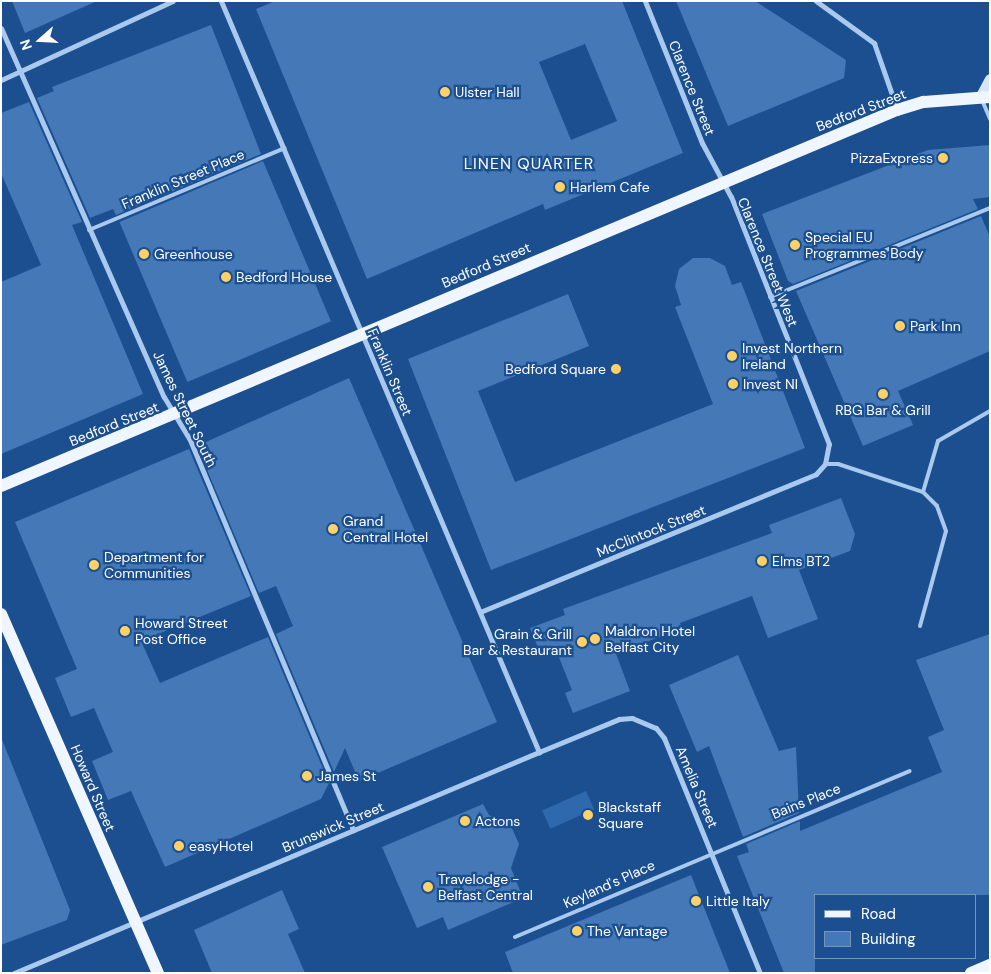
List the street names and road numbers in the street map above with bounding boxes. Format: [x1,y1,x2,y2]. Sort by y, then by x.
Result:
street label: Clarence Street [665,38,719,138]
street label: Bedford Street [814,85,908,135]
street label: Franklin Street Place [119,146,247,212]
street label: Clarence Street West [734,195,802,329]
street label: Bedford Street [439,239,533,291]
street label: Franklin Street [364,326,416,418]
street label: James Street South [150,348,220,470]
street label: Bedford Street [67,398,161,450]
street label: McClintock Street [594,501,708,561]
street label: Howard Street [67,742,119,834]
street label: Amelia Street [672,744,722,830]
street label: Bains Place [769,780,843,822]
street label: Brunswick Street [280,798,386,856]
street label: Keyland's Place [561,856,657,912]

